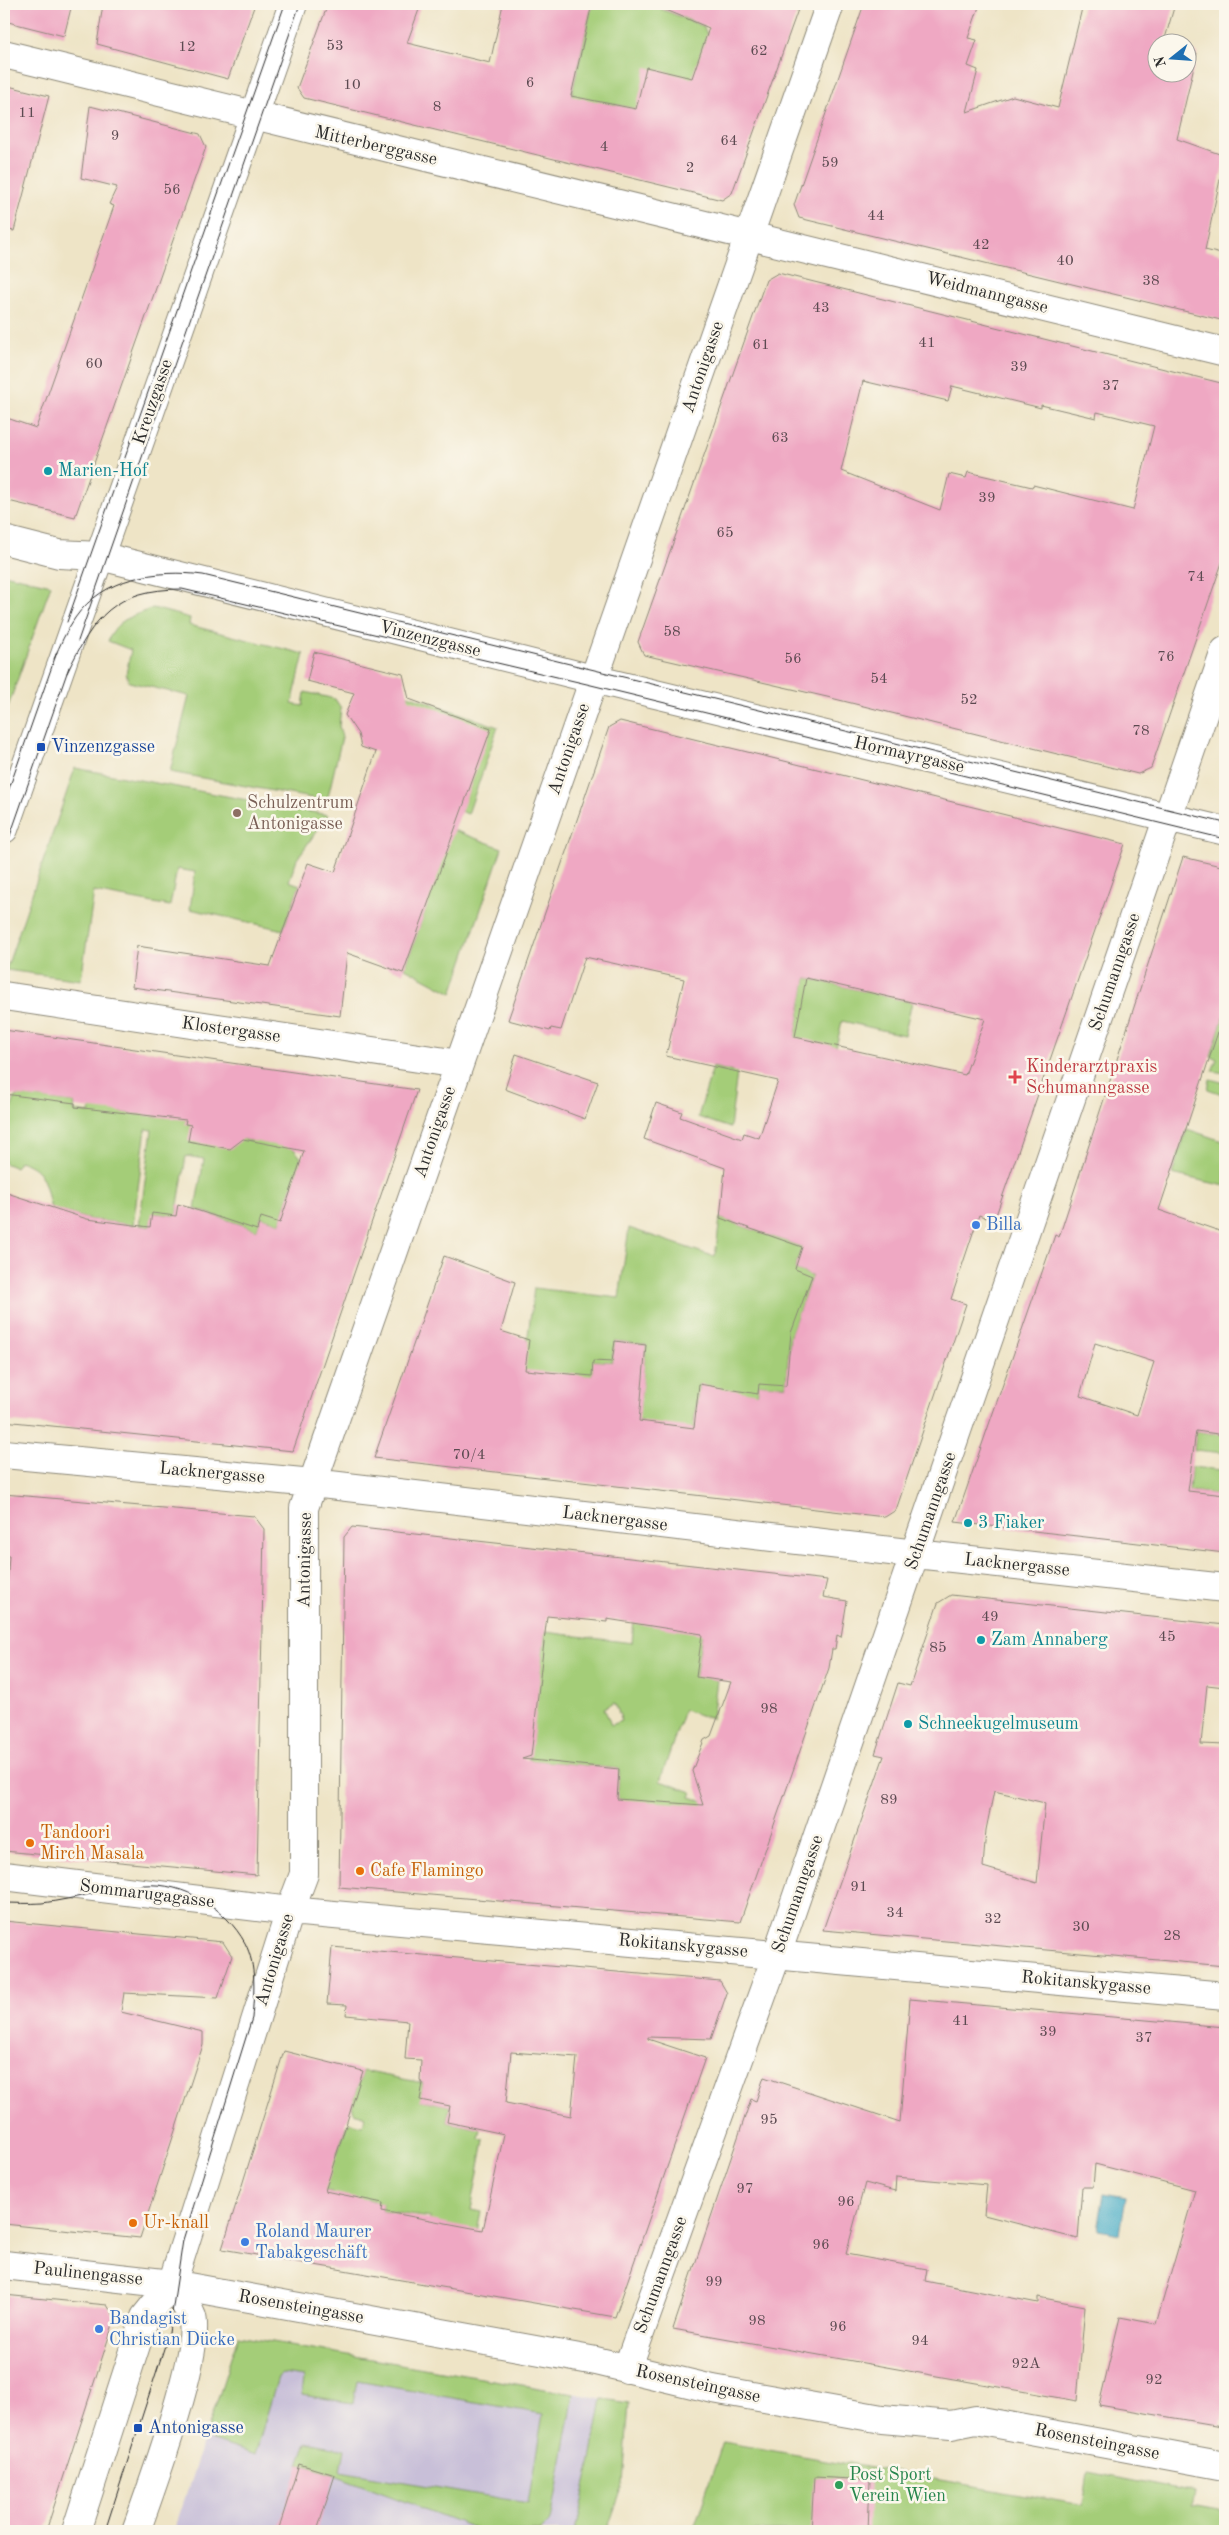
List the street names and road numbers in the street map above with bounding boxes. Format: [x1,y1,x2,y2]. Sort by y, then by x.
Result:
street label: Mitterberggasse [313,123,439,169]
street label: Weidmanngasse [924,269,1050,317]
street label: Antonigasse [679,319,727,415]
street label: Kreuzgasse [130,357,176,447]
street label: Vinzenzgasse [377,618,483,660]
street label: Antonigasse [545,701,593,797]
street label: Hormayrgasse [852,734,966,776]
street label: Schumanngasse [1086,911,1144,1033]
street label: Klostergasse [180,1014,282,1046]
street label: Antonigasse [411,1084,459,1180]
street label: Schumanngasse [902,1450,960,1572]
street label: Lacknergasse [158,1459,266,1487]
street label: Lacknergasse [561,1504,669,1534]
street label: Antonigasse [295,1512,315,1608]
street label: Lacknergasse [963,1551,1071,1579]
street label: Schumanngasse [769,1833,827,1955]
street label: Sommarugagasse [79,1877,215,1911]
street label: Antonigasse [252,1912,298,2008]
street label: Rokitanskygasse [617,1931,749,1961]
street label: Rokitanskygasse [1020,1968,1152,1998]
street label: Schumanngasse [631,2214,691,2336]
street label: Paulinengasse [32,2259,144,2289]
street label: Rosensteingasse [237,2287,365,2327]
street label: Rosensteingasse [634,2362,762,2406]
street label: Rosensteingasse [1033,2421,1161,2463]

